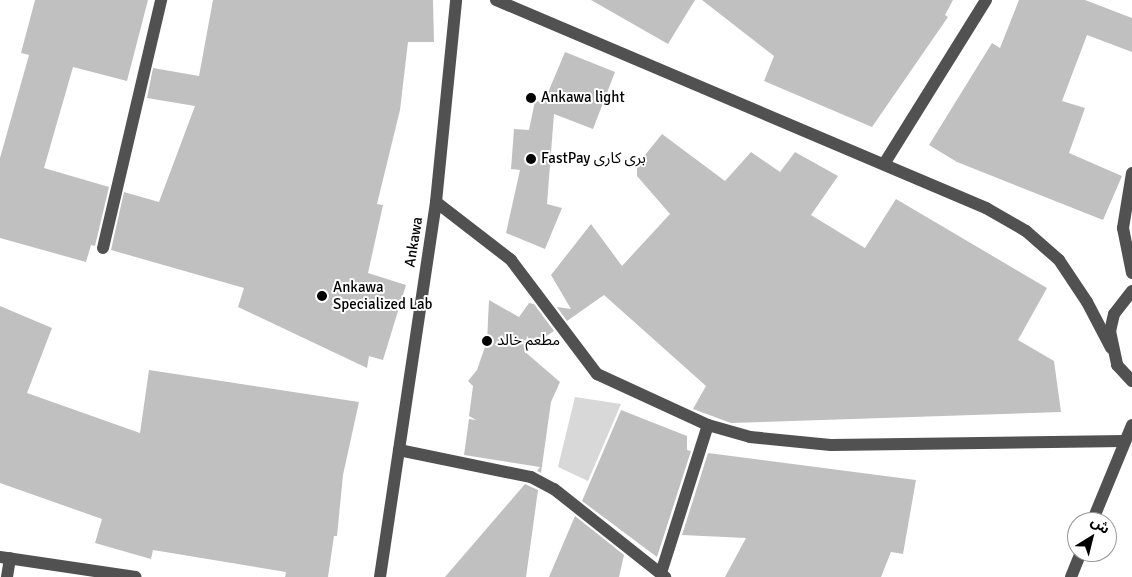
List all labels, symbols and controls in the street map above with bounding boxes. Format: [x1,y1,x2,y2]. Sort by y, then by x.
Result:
place label: Ankawa light [541,89,625,107]
marker: Ankawa light [525,92,537,104]
place label: FastPay بری كاری [541,150,646,168]
marker: FastPay بری كاری [525,153,537,165]
street label: Ankawa [401,216,427,268]
place label: Ankawa Specialized Lab [333,278,433,313]
marker: Ankawa Specialized Lab [315,289,329,303]
place label: مطعم خالد [497,332,560,350]
marker: مطعم خالد [481,335,493,347]
north arrow [1067,512,1117,562]
text: ش [1088,513,1113,538]

